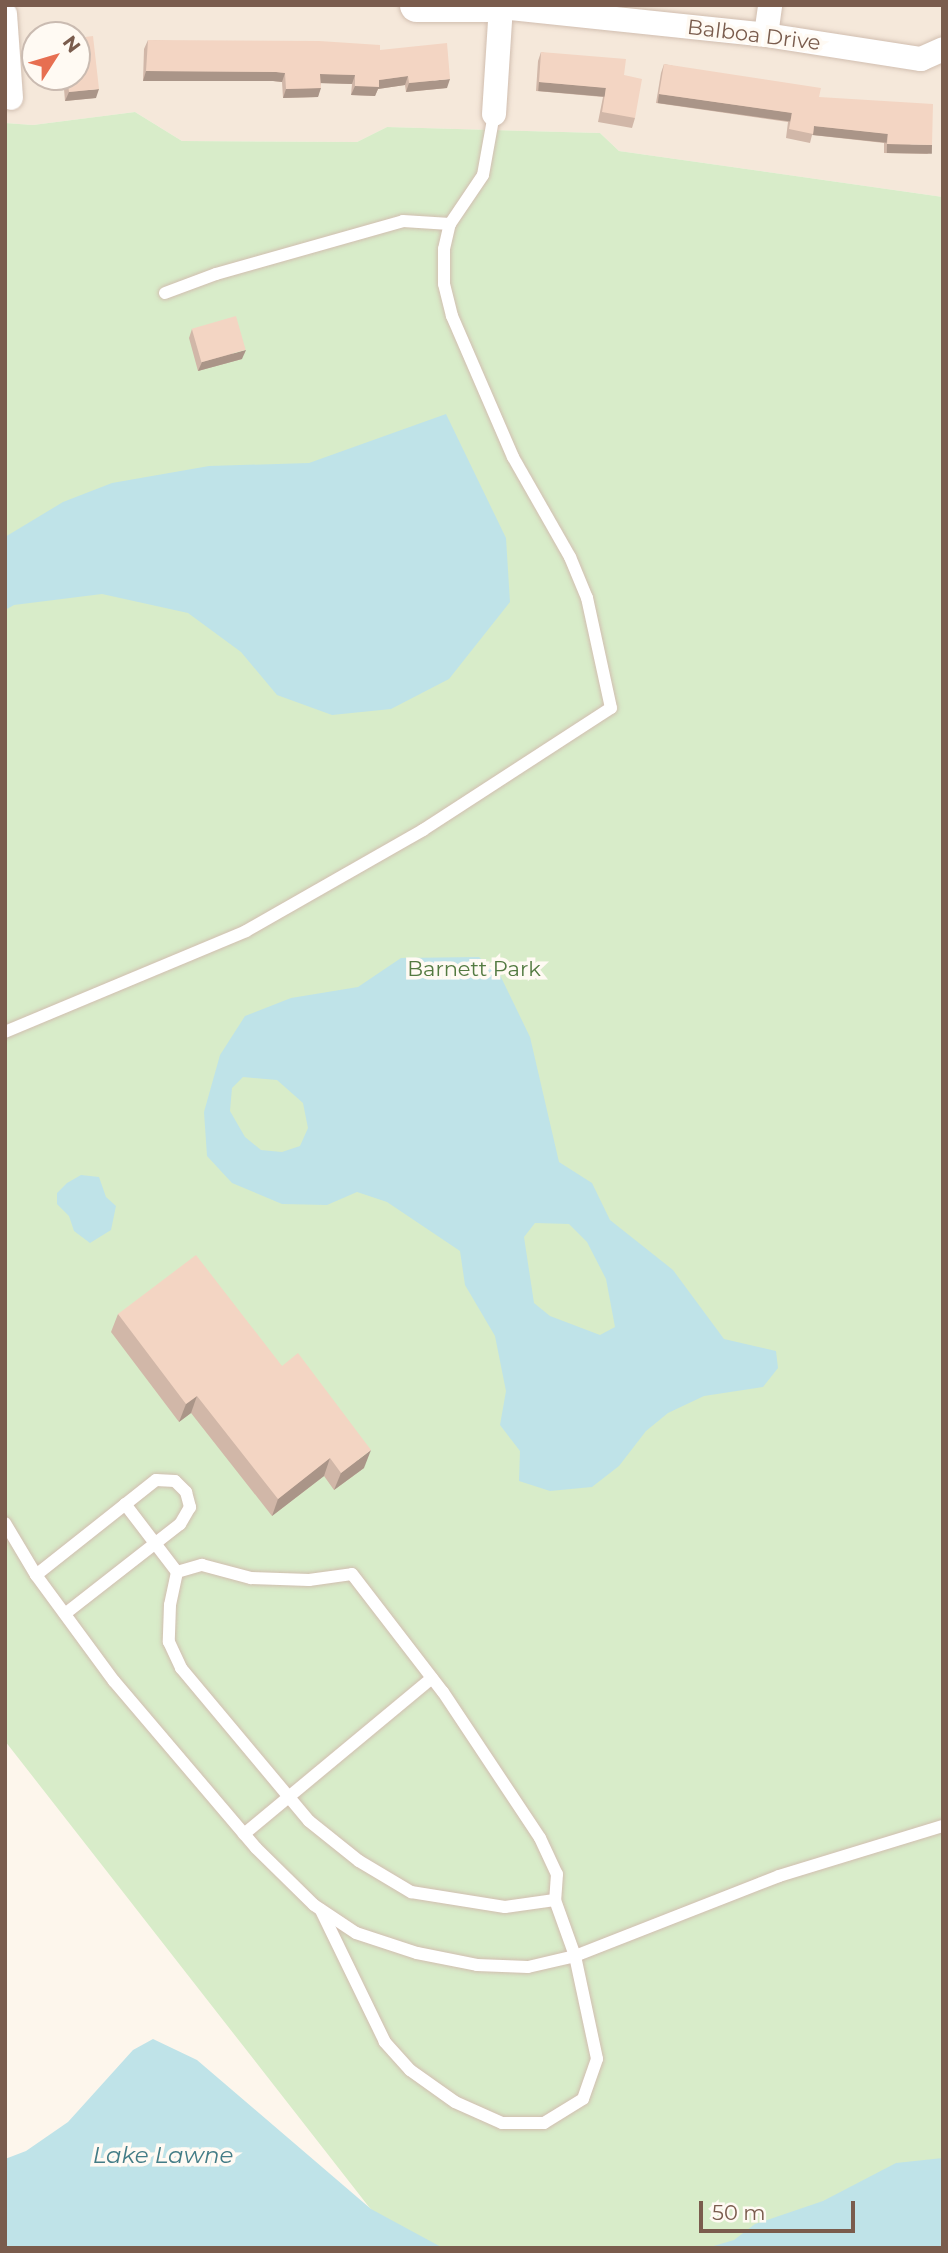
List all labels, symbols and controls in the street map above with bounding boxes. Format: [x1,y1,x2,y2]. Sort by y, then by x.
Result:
street label: Balboa Drive [686,14,822,56]
north arrow [21,21,91,91]
text: N [58,31,85,57]
park label: Barnett Park [407,956,541,982]
water label: Lake Lawne [93,2141,233,2169]
scale bar [703,2186,859,2230]
text: 50 m [712,2200,766,2225]

